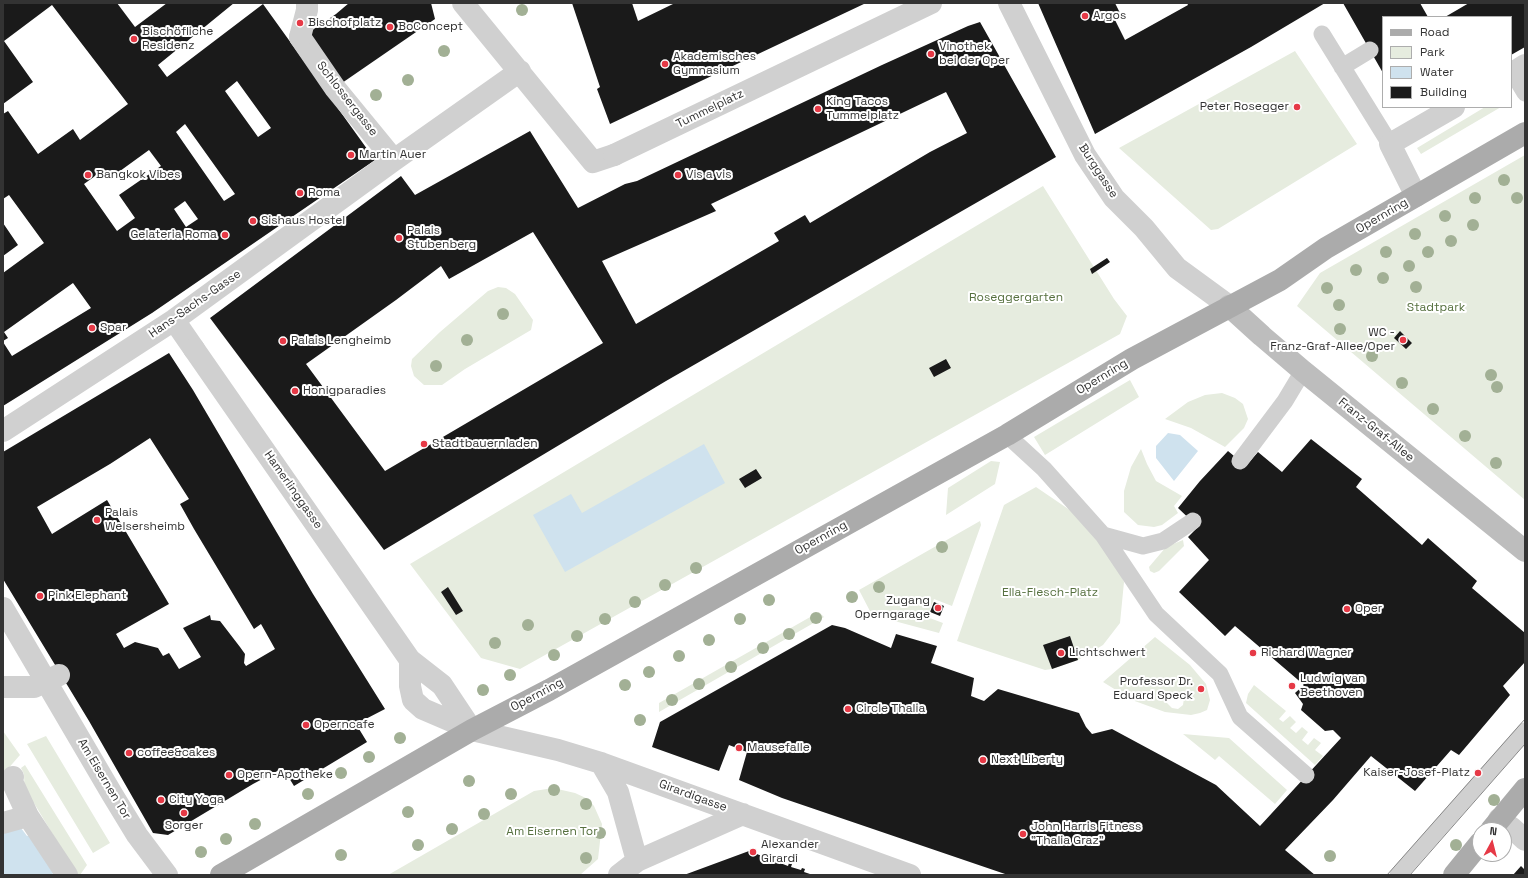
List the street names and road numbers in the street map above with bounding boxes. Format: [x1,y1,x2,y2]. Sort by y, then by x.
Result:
street label: Schlossergasse [313,59,381,139]
street label: Tummelplatz [674,87,746,131]
street label: Burggasse [1075,141,1121,201]
street label: Opernring [1354,195,1410,237]
street label: Hans-Sachs-Gasse [146,267,244,341]
street label: Opernring [1074,356,1130,398]
street label: Franz-Graf-Allee [1335,395,1417,465]
street label: Hamerlinggasse [261,448,325,532]
street label: Opernring [792,518,850,558]
street label: Opernring [508,675,566,715]
street label: Am Eisernen Tor [74,736,134,822]
street label: Girardigasse [657,777,729,815]

